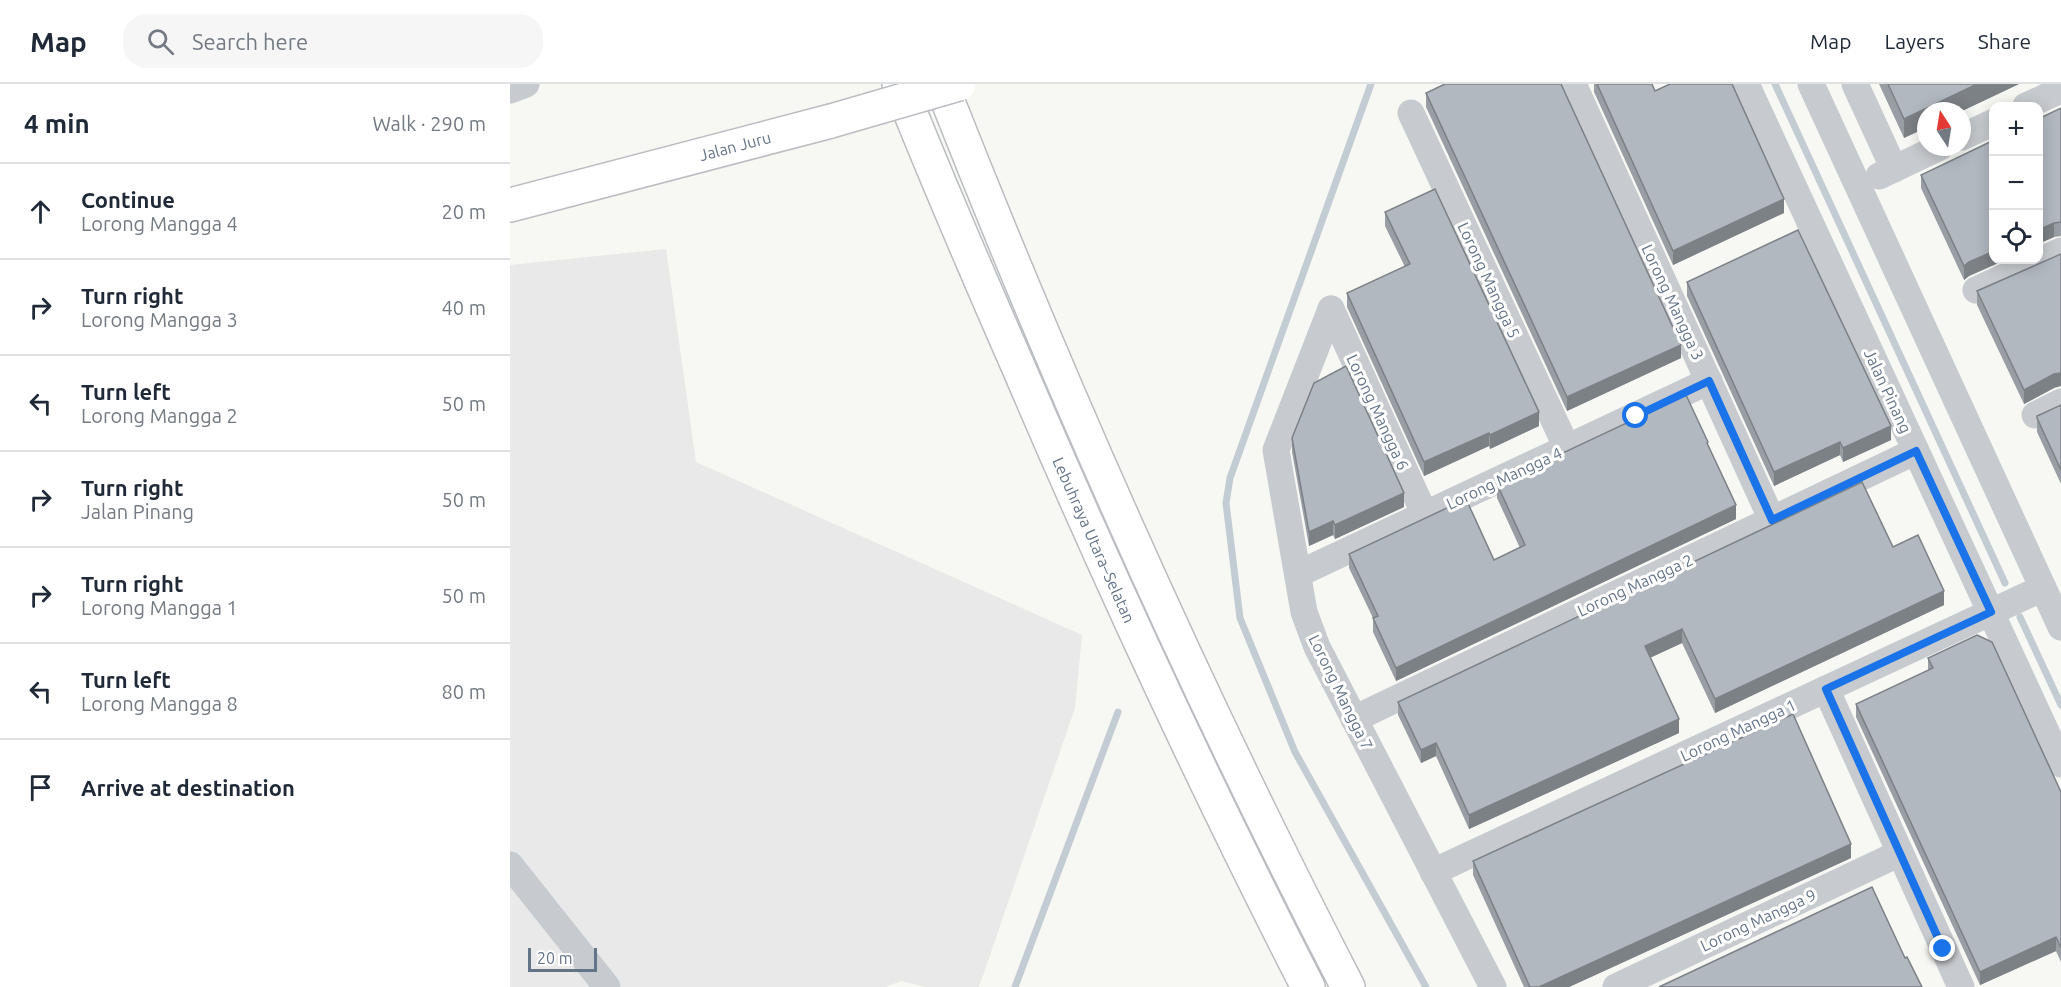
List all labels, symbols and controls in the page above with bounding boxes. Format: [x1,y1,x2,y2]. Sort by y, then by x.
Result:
search box [123,14,543,68]
icon: search [144,25,177,58]
text: Map [30,26,87,57]
text: Search here [192,29,308,54]
text: Map [1810,29,1851,53]
text: Layers [1884,29,1945,53]
text: Share [1978,29,2031,53]
north arrow [1917,102,1971,156]
map controls [1989,102,2043,264]
button: + [1989,102,2043,156]
text: 4 min [24,109,90,138]
text: Walk · 290 m [373,112,486,135]
street label: Jalan Juru [697,128,773,164]
button: − [1989,156,2043,210]
text: Continue [81,187,175,212]
icon: ahead [24,195,57,228]
text: 20 m [442,200,486,223]
button: locate [1989,210,2043,264]
text: Lorong Mangga 4 [81,212,238,235]
street label: Lorong Mangga 5 [1454,219,1524,341]
street label: Lorong Mangga 3 [1638,241,1708,363]
text: Turn right [81,283,183,308]
icon: right [24,291,57,324]
text: 40 m [442,296,486,319]
text: Lorong Mangga 3 [81,308,238,331]
street label: Jalan Pinang [1861,346,1915,436]
street label: Lorong Mangga 6 [1343,351,1413,473]
text: Turn left [81,379,171,404]
icon: left [24,387,57,420]
text: 50 m [442,392,486,415]
route start [1622,402,1648,428]
text: Lorong Mangga 2 [81,404,238,427]
street label: Lorong Mangga 4 [1443,443,1565,513]
street label: Lebuhraya Utara–Selatan [1049,454,1139,626]
text: Turn right [81,475,183,500]
icon: right [24,483,57,516]
text: 50 m [442,488,486,511]
text: Jalan Pinang [81,500,194,523]
street label: Lorong Mangga 2 [1574,550,1696,620]
text: Turn right [81,571,183,596]
icon: right [24,579,57,612]
text: 50 m [442,584,486,607]
text: Lorong Mangga 1 [81,596,238,619]
street label: Lorong Mangga 7 [1305,632,1377,752]
text: Turn left [81,667,171,692]
icon: left [24,675,57,708]
text: 80 m [442,680,486,703]
text: Lorong Mangga 8 [81,692,238,715]
street label: Lorong Mangga 1 [1677,695,1799,765]
icon: arrive [24,771,57,804]
text: Arrive at destination [81,775,295,800]
street label: Lorong Mangga 9 [1697,885,1819,955]
route end [1929,935,1955,961]
scale bar [528,945,597,972]
text: 20 m [537,949,573,967]

